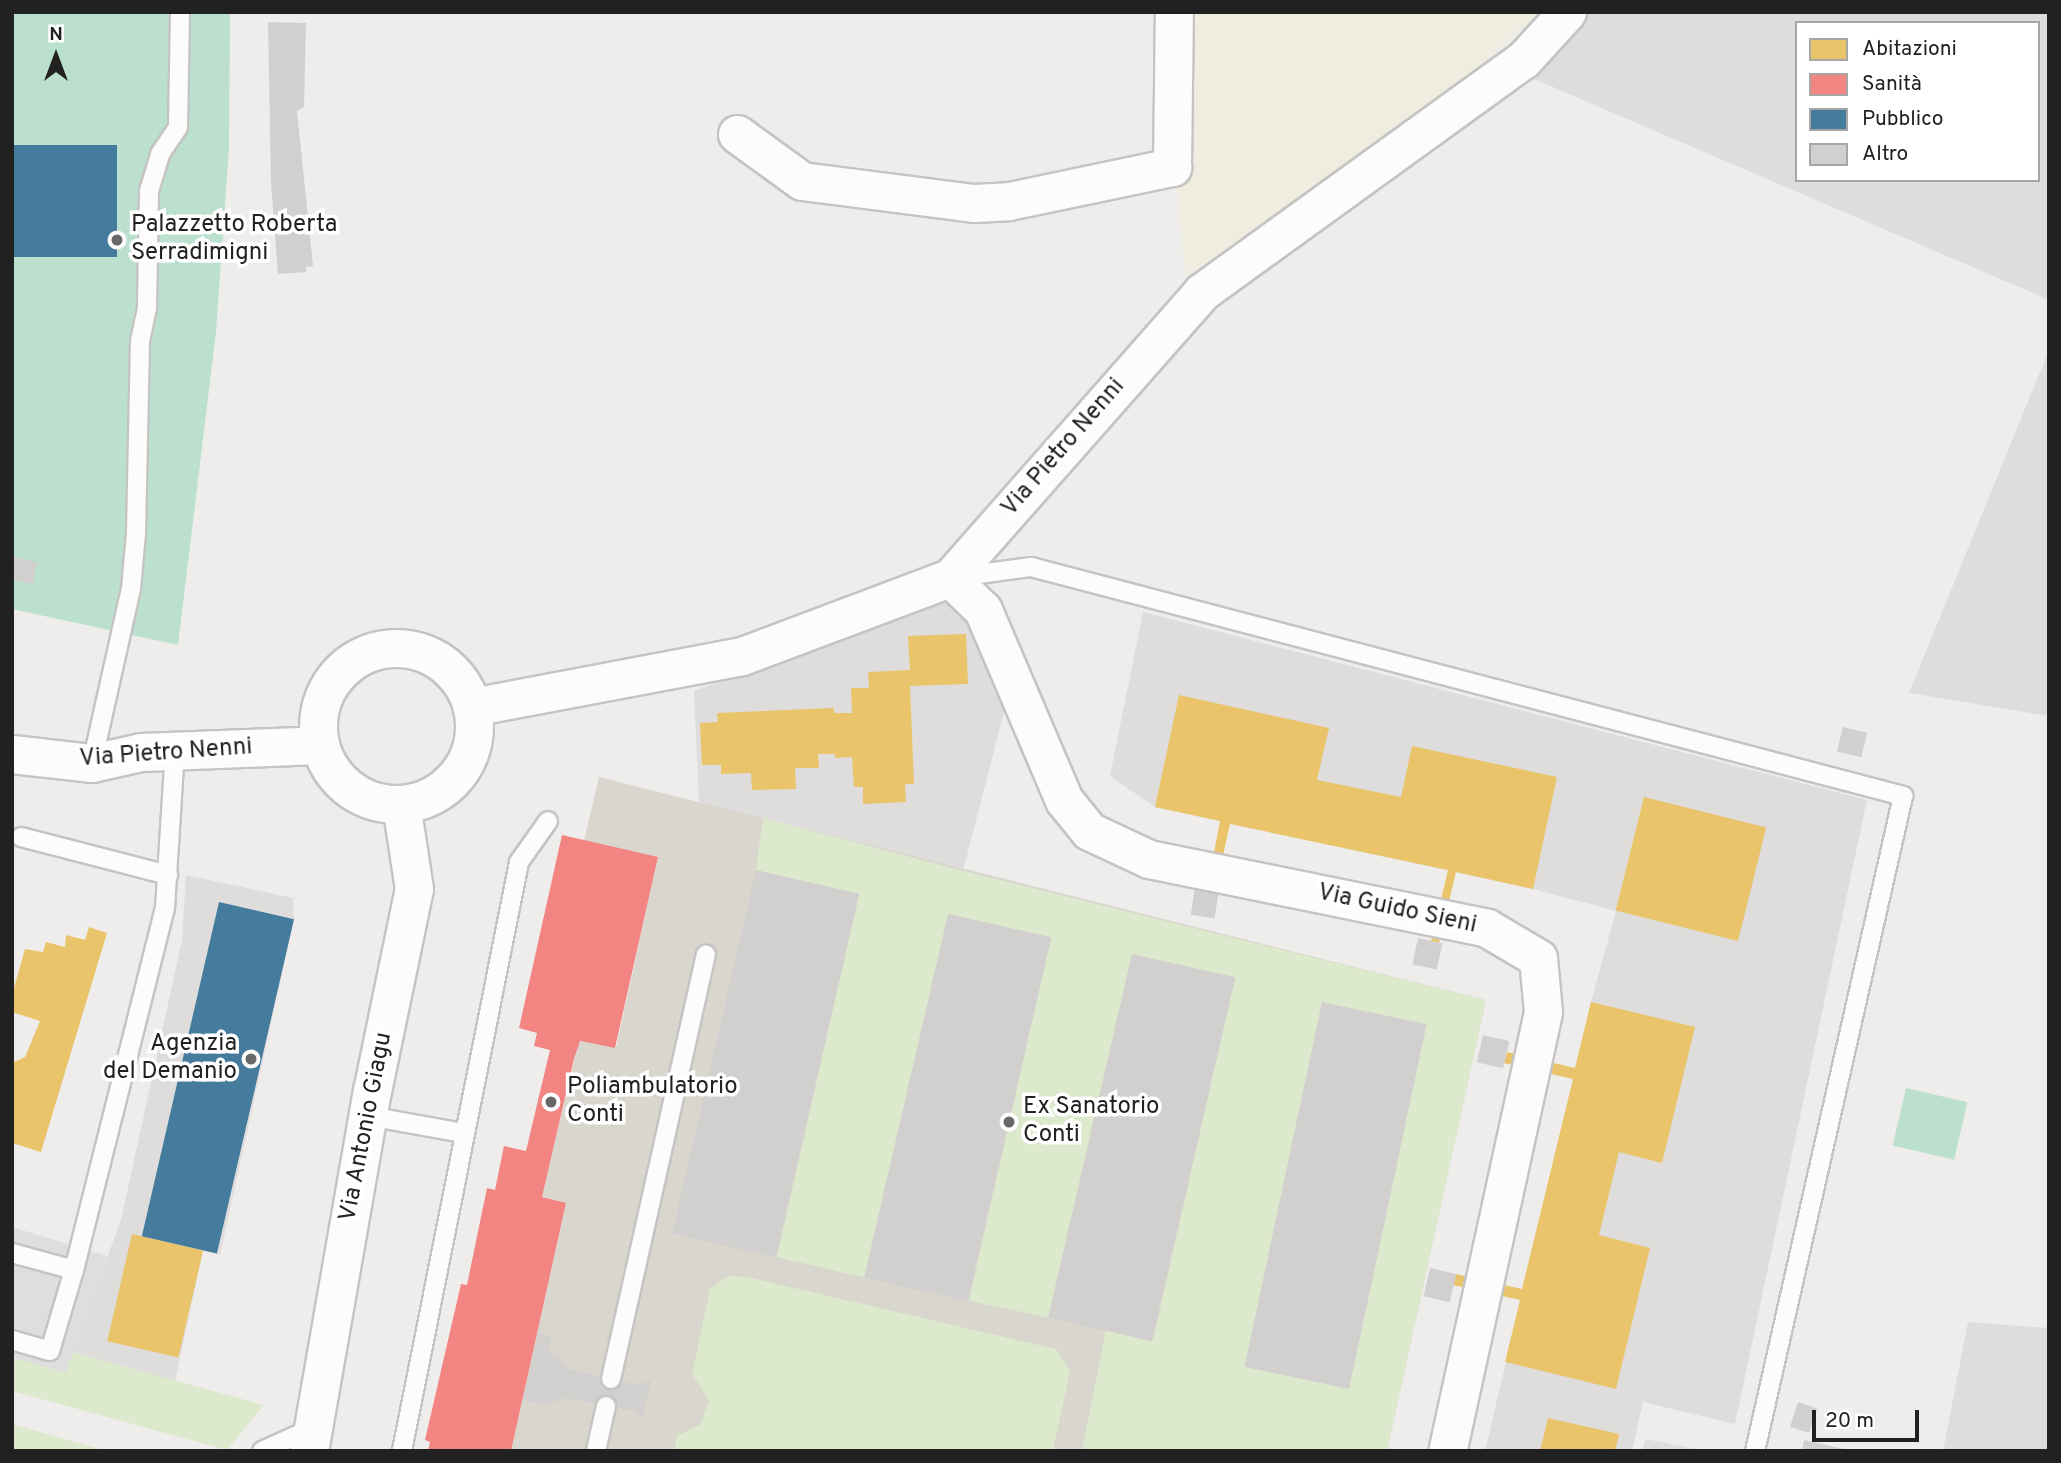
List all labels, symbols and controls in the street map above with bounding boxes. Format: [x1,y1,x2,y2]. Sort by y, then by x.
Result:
north arrow [21,21,91,91]
legend [1795,21,2040,182]
text: N [49,23,63,47]
text: Abitazioni [1862,36,1957,63]
text: Sanità [1862,71,1922,98]
text: Pubblico [1862,106,1944,133]
text: Altro [1862,141,1908,168]
place label: Palazzetto Roberta Serradimigni [131,212,337,268]
marker: Palazzetto Roberta Serradimigni [109,232,125,248]
street label: Via Pietro Nenni [996,373,1132,523]
street label: Via Pietro Nenni [79,734,253,774]
street label: Via Guido Sieni [1315,879,1479,941]
street label: Via Antonio Giagu [334,1030,400,1224]
place label: Agenzia del Demanio [103,1031,237,1087]
marker: Agenzia del Demanio [243,1051,259,1067]
place label: Poliambulatorio Conti [567,1074,738,1130]
marker: Poliambulatorio Conti [541,1092,561,1112]
place label: Ex Sanatorio Conti [1023,1094,1159,1150]
marker: Ex Sanatorio Conti [1001,1114,1017,1130]
scale bar [1816,1396,1923,1440]
text: 20 m [1825,1408,1874,1435]

